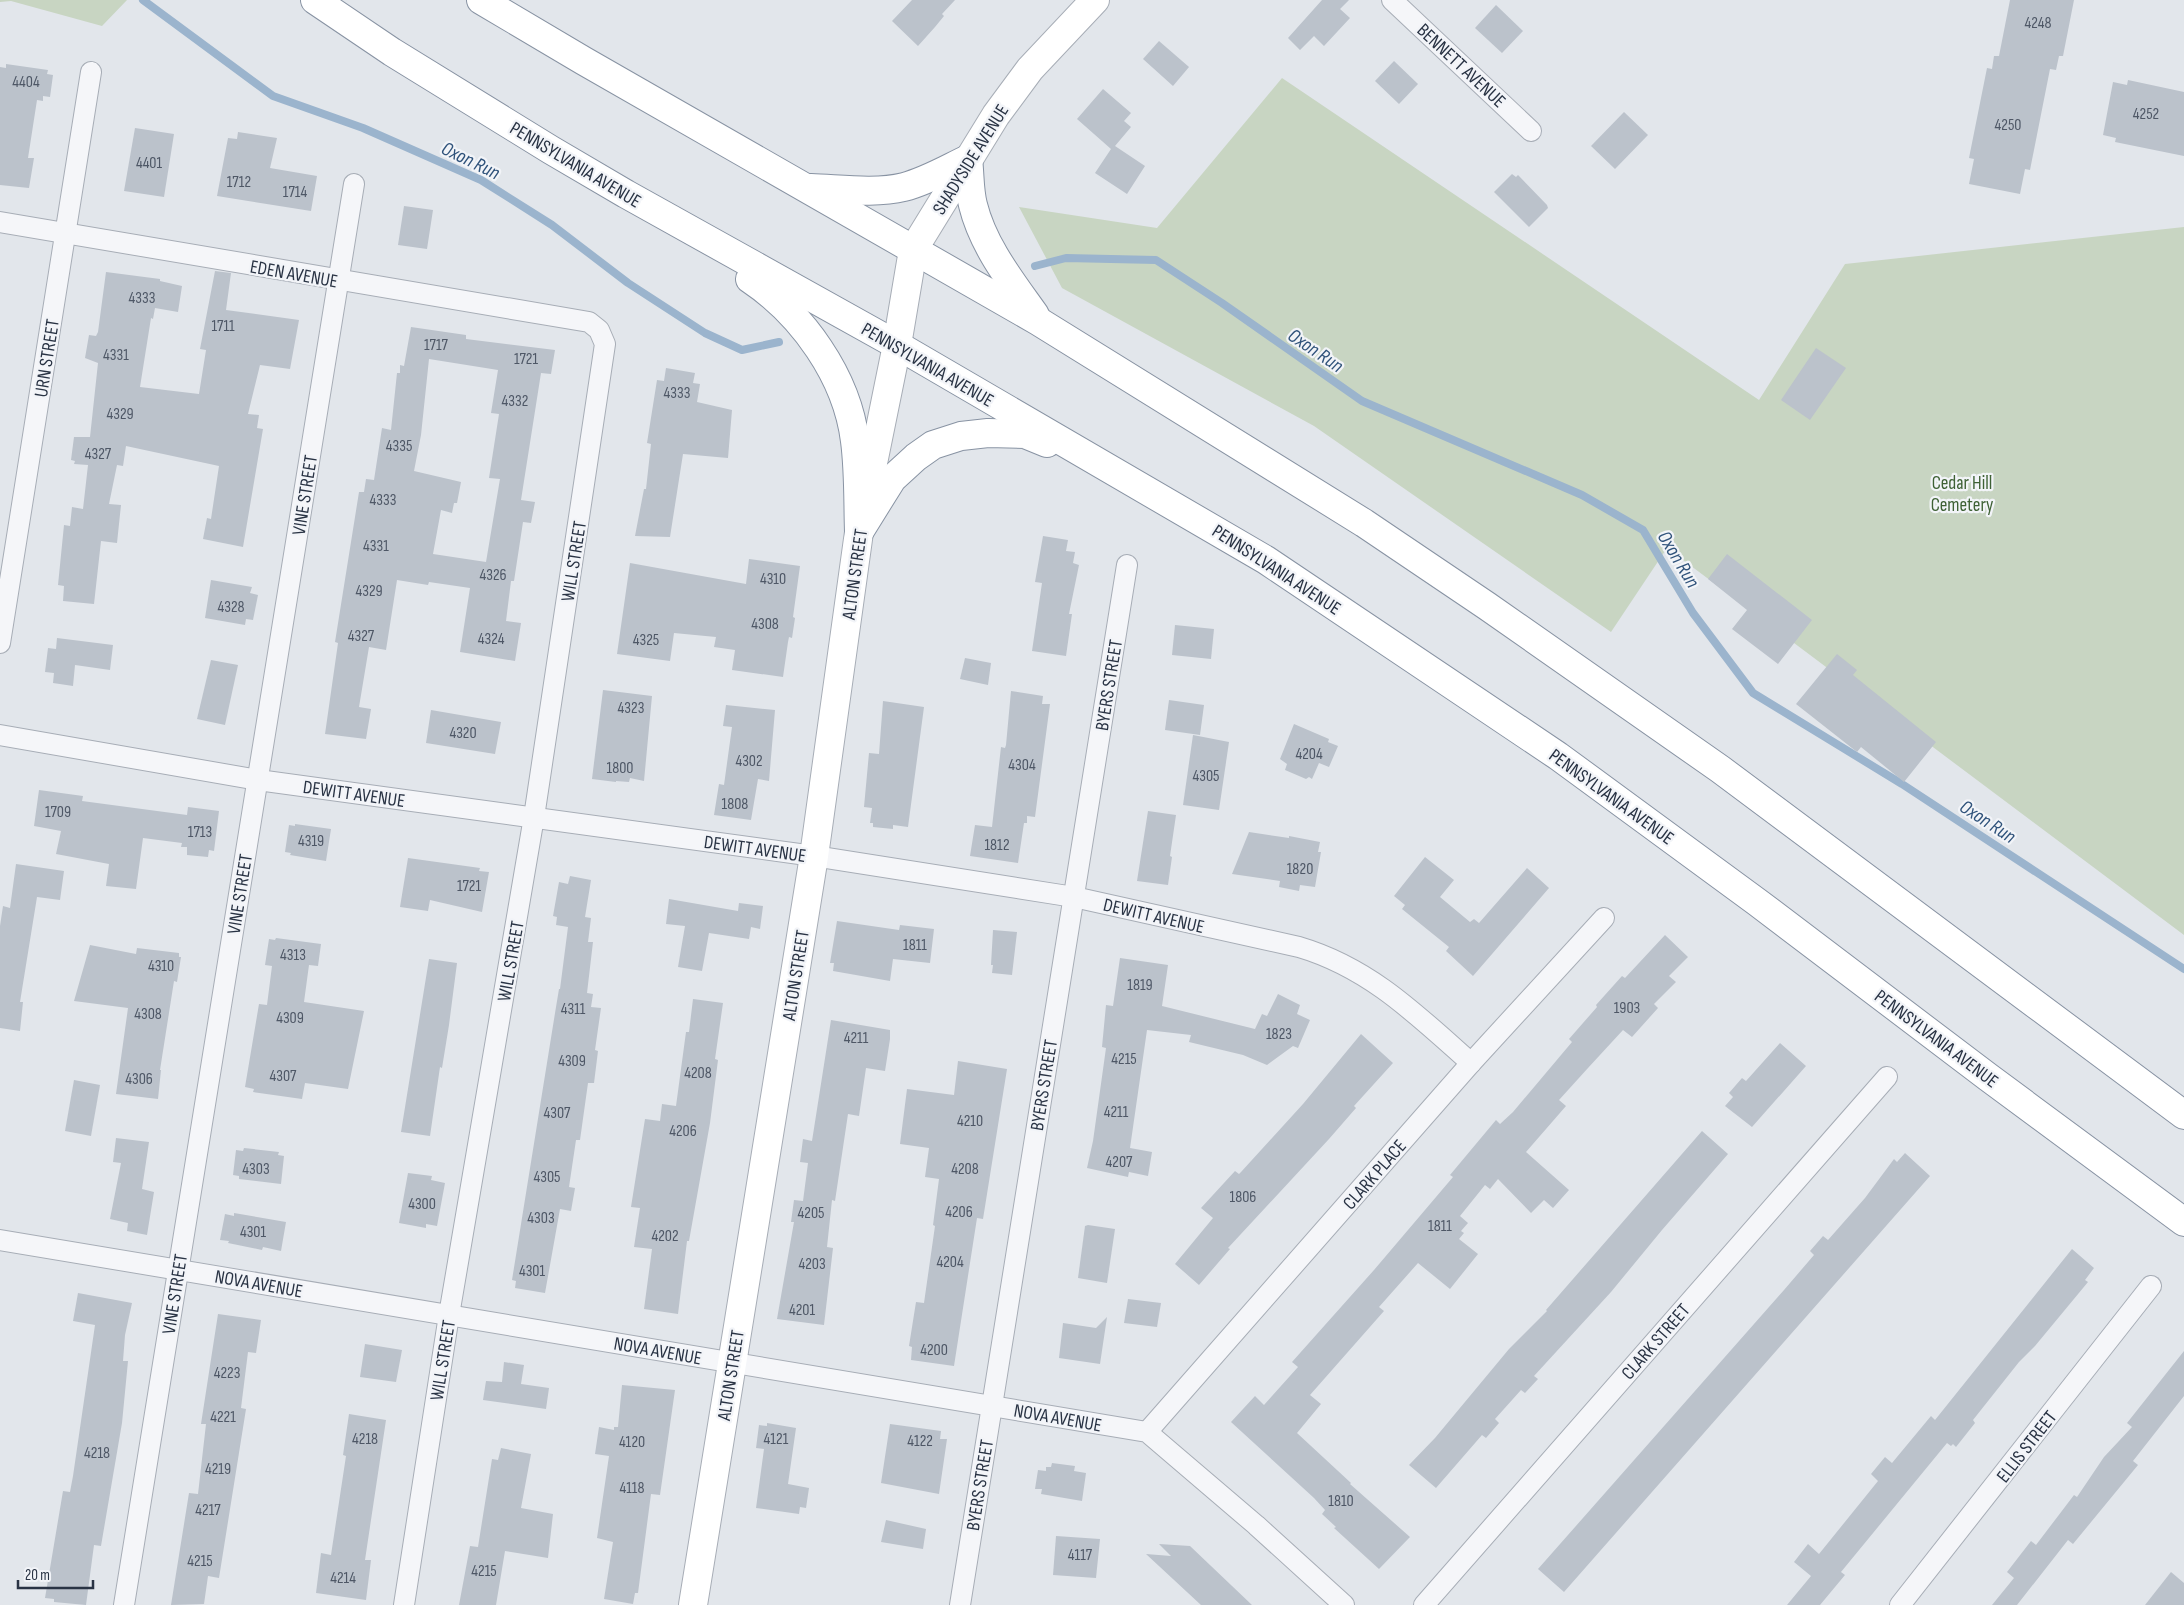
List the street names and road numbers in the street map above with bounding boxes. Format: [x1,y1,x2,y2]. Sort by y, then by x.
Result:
street label: BENNETT AVENUE [1412,19,1510,113]
street label: SHADYSIDE AVENUE [928,100,1014,219]
street label: PENNSYLVANIA AVENUE [505,117,645,214]
street label: EDEN AVENUE [248,255,339,293]
street label: URN STREET [30,317,65,399]
street label: PENNSYLVANIA AVENUE [857,318,998,413]
street label: VINE STREET [288,453,323,537]
street label: WILL STREET [557,519,592,603]
street label: PENNSYLVANIA AVENUE [1207,520,1345,620]
street label: ALTON STREET [838,527,873,622]
street label: BYERS STREET [1091,638,1128,732]
street label: PENNSYLVANIA AVENUE [1544,744,1678,850]
street label: DEWITT AVENUE [301,776,406,813]
street label: DEWITT AVENUE [702,831,807,868]
street label: VINE STREET [223,852,258,936]
street label: DEWITT AVENUE [1101,894,1206,939]
street label: WILL STREET [493,919,530,1003]
street label: ALTON STREET [778,928,815,1023]
street label: PENNSYLVANIA AVENUE [1870,985,2003,1093]
street label: BYERS STREET [1026,1038,1063,1132]
street label: CLARK PLACE [1338,1135,1412,1215]
street label: VINE STREET [158,1252,193,1336]
street label: NOVA AVENUE [213,1265,305,1304]
street label: CLARK STREET [1617,1299,1695,1385]
street label: WILL STREET [426,1318,461,1402]
street label: ALTON STREET [713,1328,750,1423]
street label: NOVA AVENUE [612,1332,704,1371]
street label: NOVA AVENUE [1012,1399,1104,1438]
street label: ELLIS STREET [1992,1406,2063,1487]
street label: BYERS STREET [962,1438,999,1532]

